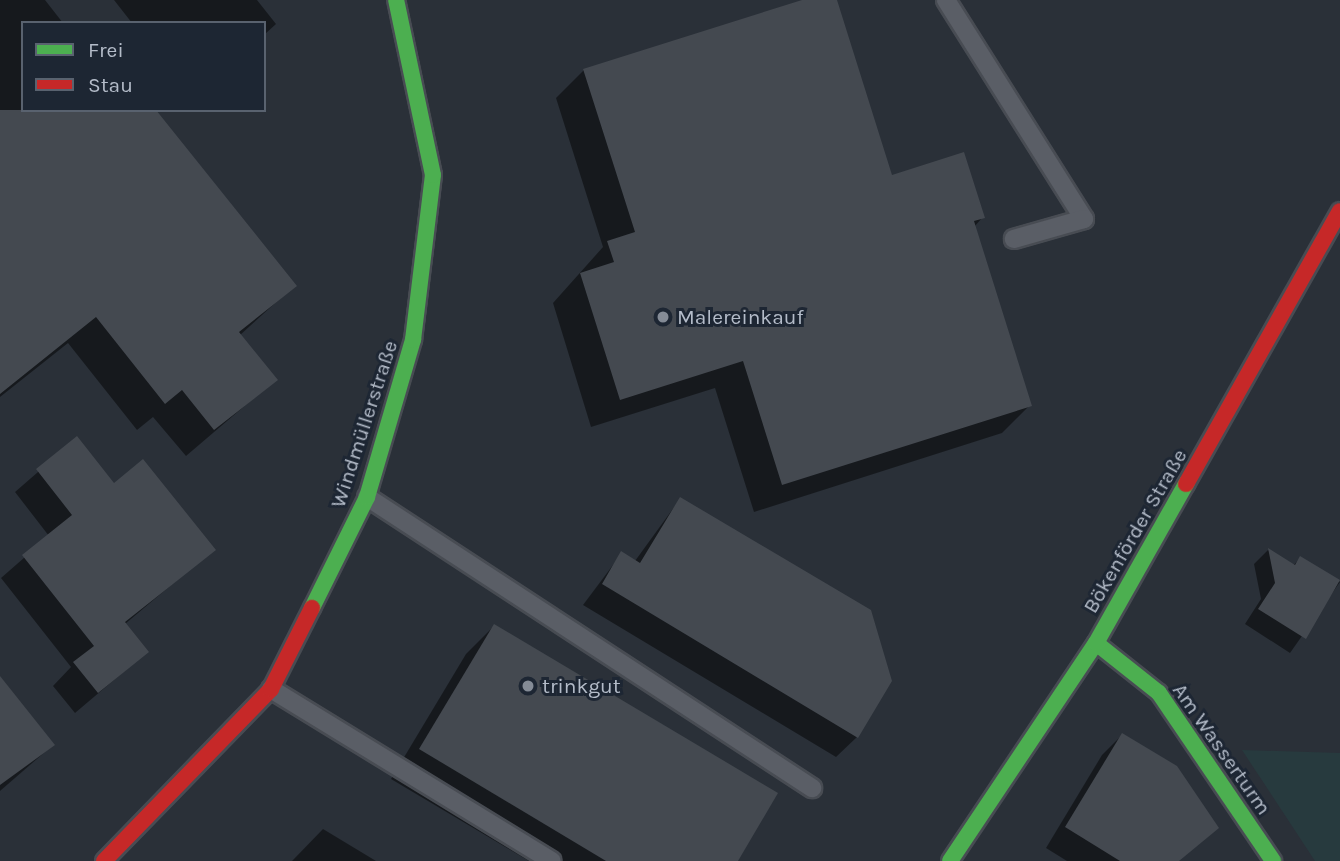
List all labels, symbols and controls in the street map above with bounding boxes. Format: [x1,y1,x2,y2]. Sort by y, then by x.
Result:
legend [21,21,266,112]
text: Frei [88,38,124,62]
text: Stau [88,73,133,97]
place label: Malereinkauf [677,304,804,330]
marker: Malereinkauf [655,309,671,325]
street label: Windmüllerstraße [325,337,403,511]
street label: Bökenförder Straße [1078,444,1192,618]
place label: trinkgut [542,673,621,699]
marker: trinkgut [520,678,536,694]
street label: Am Wasserturm [1167,678,1277,820]

